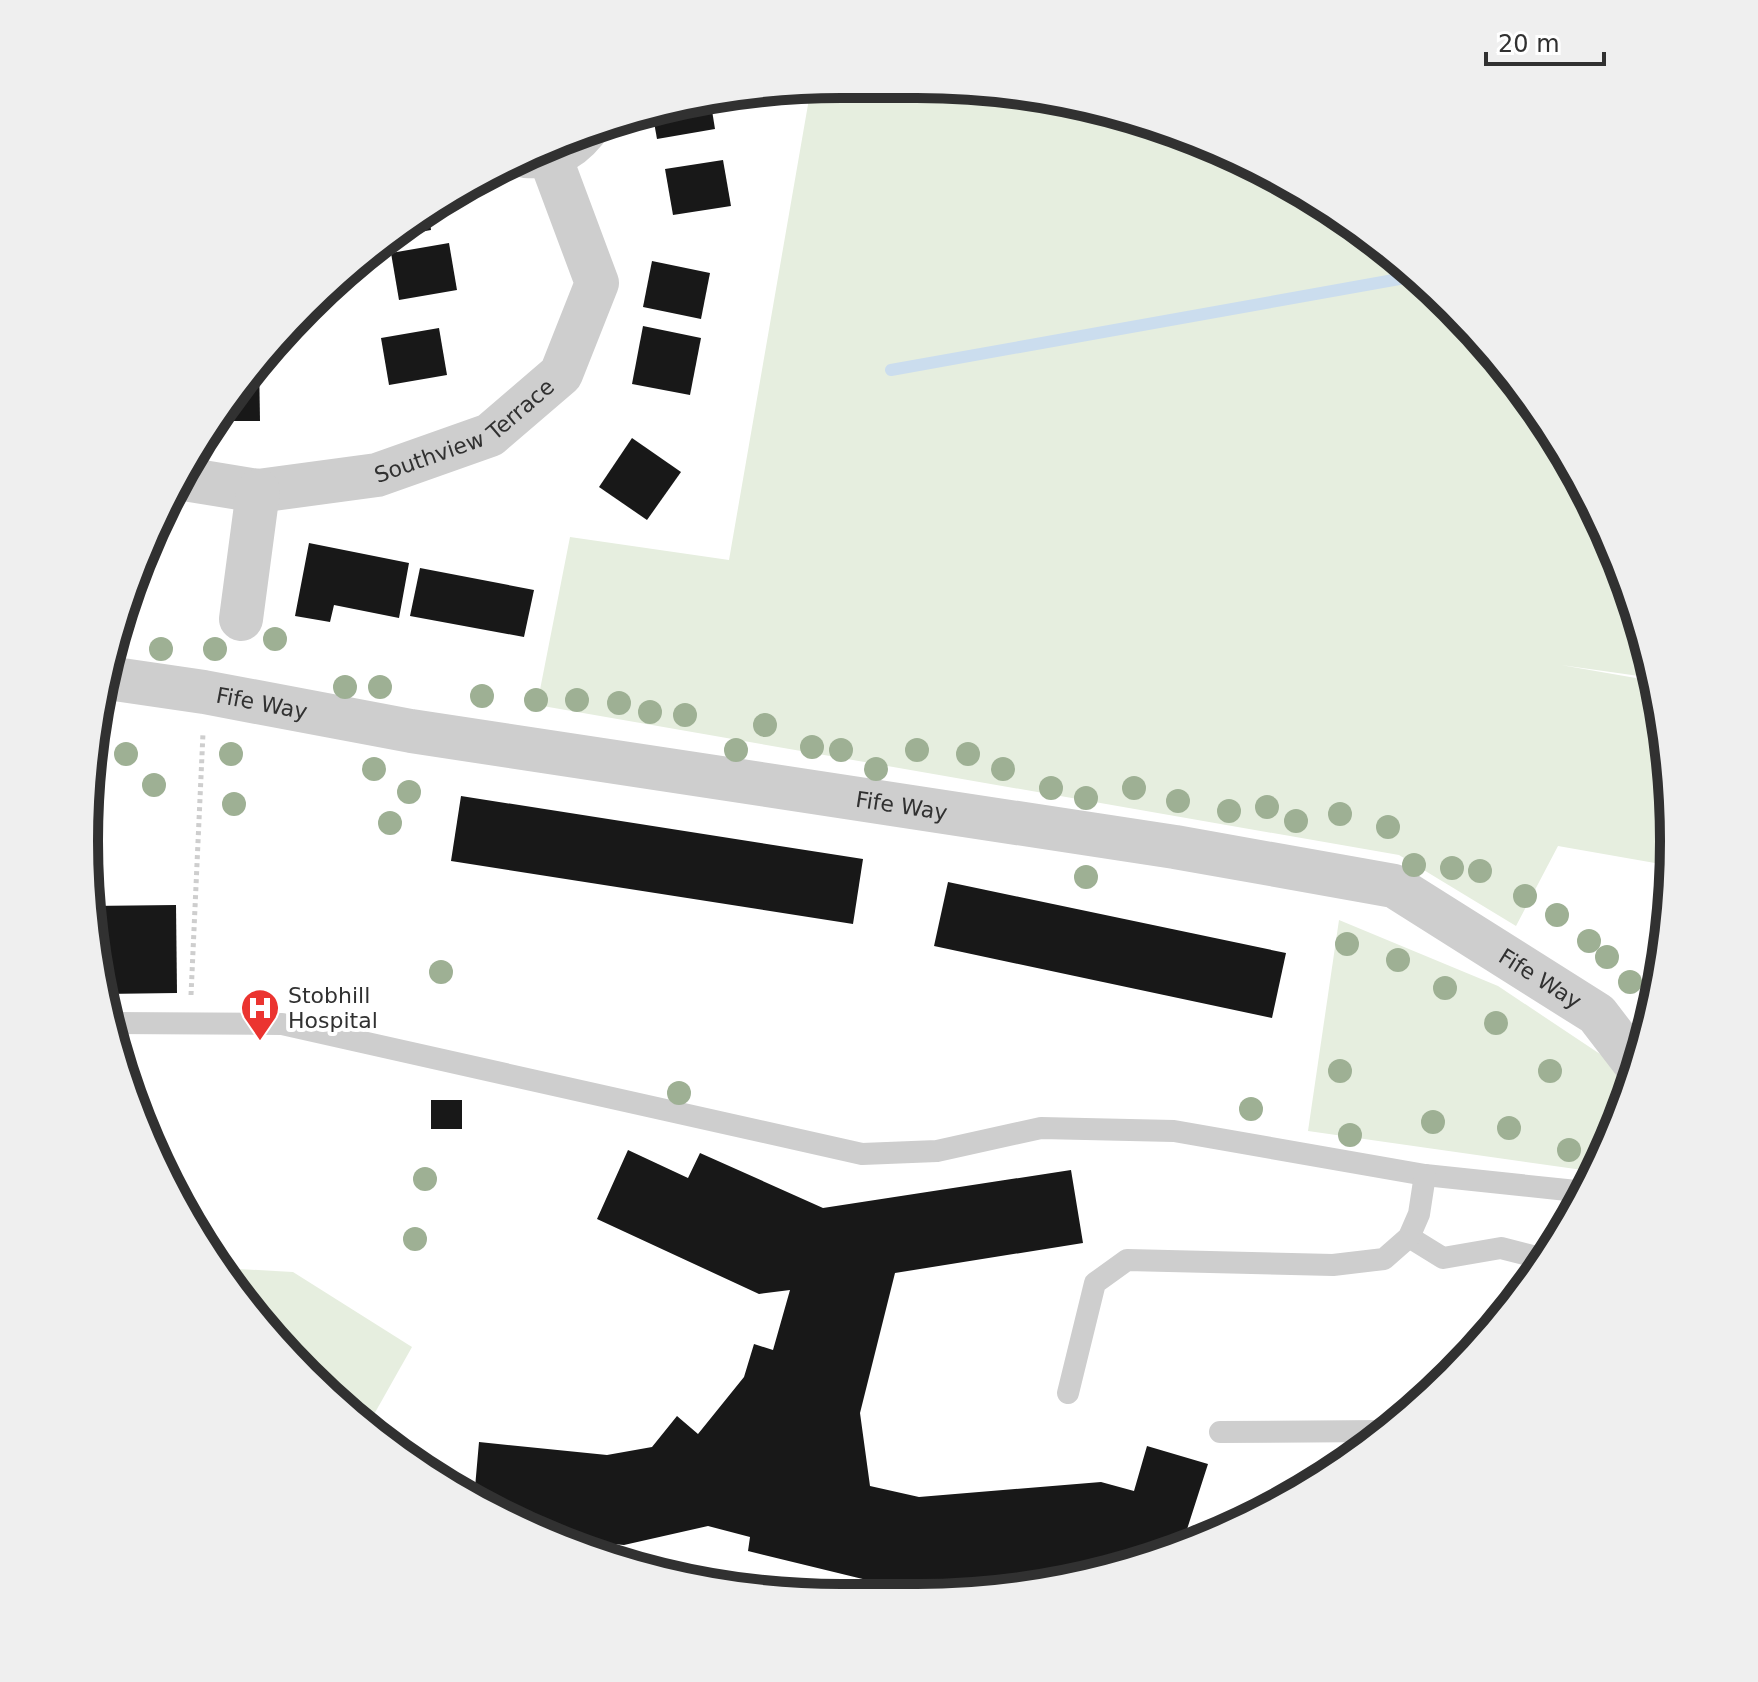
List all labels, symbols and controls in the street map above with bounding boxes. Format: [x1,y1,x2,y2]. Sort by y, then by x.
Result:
scale bar [1486,16,1604,66]
text: 20 m [1498,30,1560,58]
street label: Southview Terrace [371,374,559,488]
street label: Fife Way [214,683,310,724]
street label: Fife Way [854,787,949,825]
street label: Fife Way [1494,944,1586,1014]
place label: Stobhill Hospital [288,983,378,1033]
hospital icon: Stobhill Hospital [239,987,281,1042]

